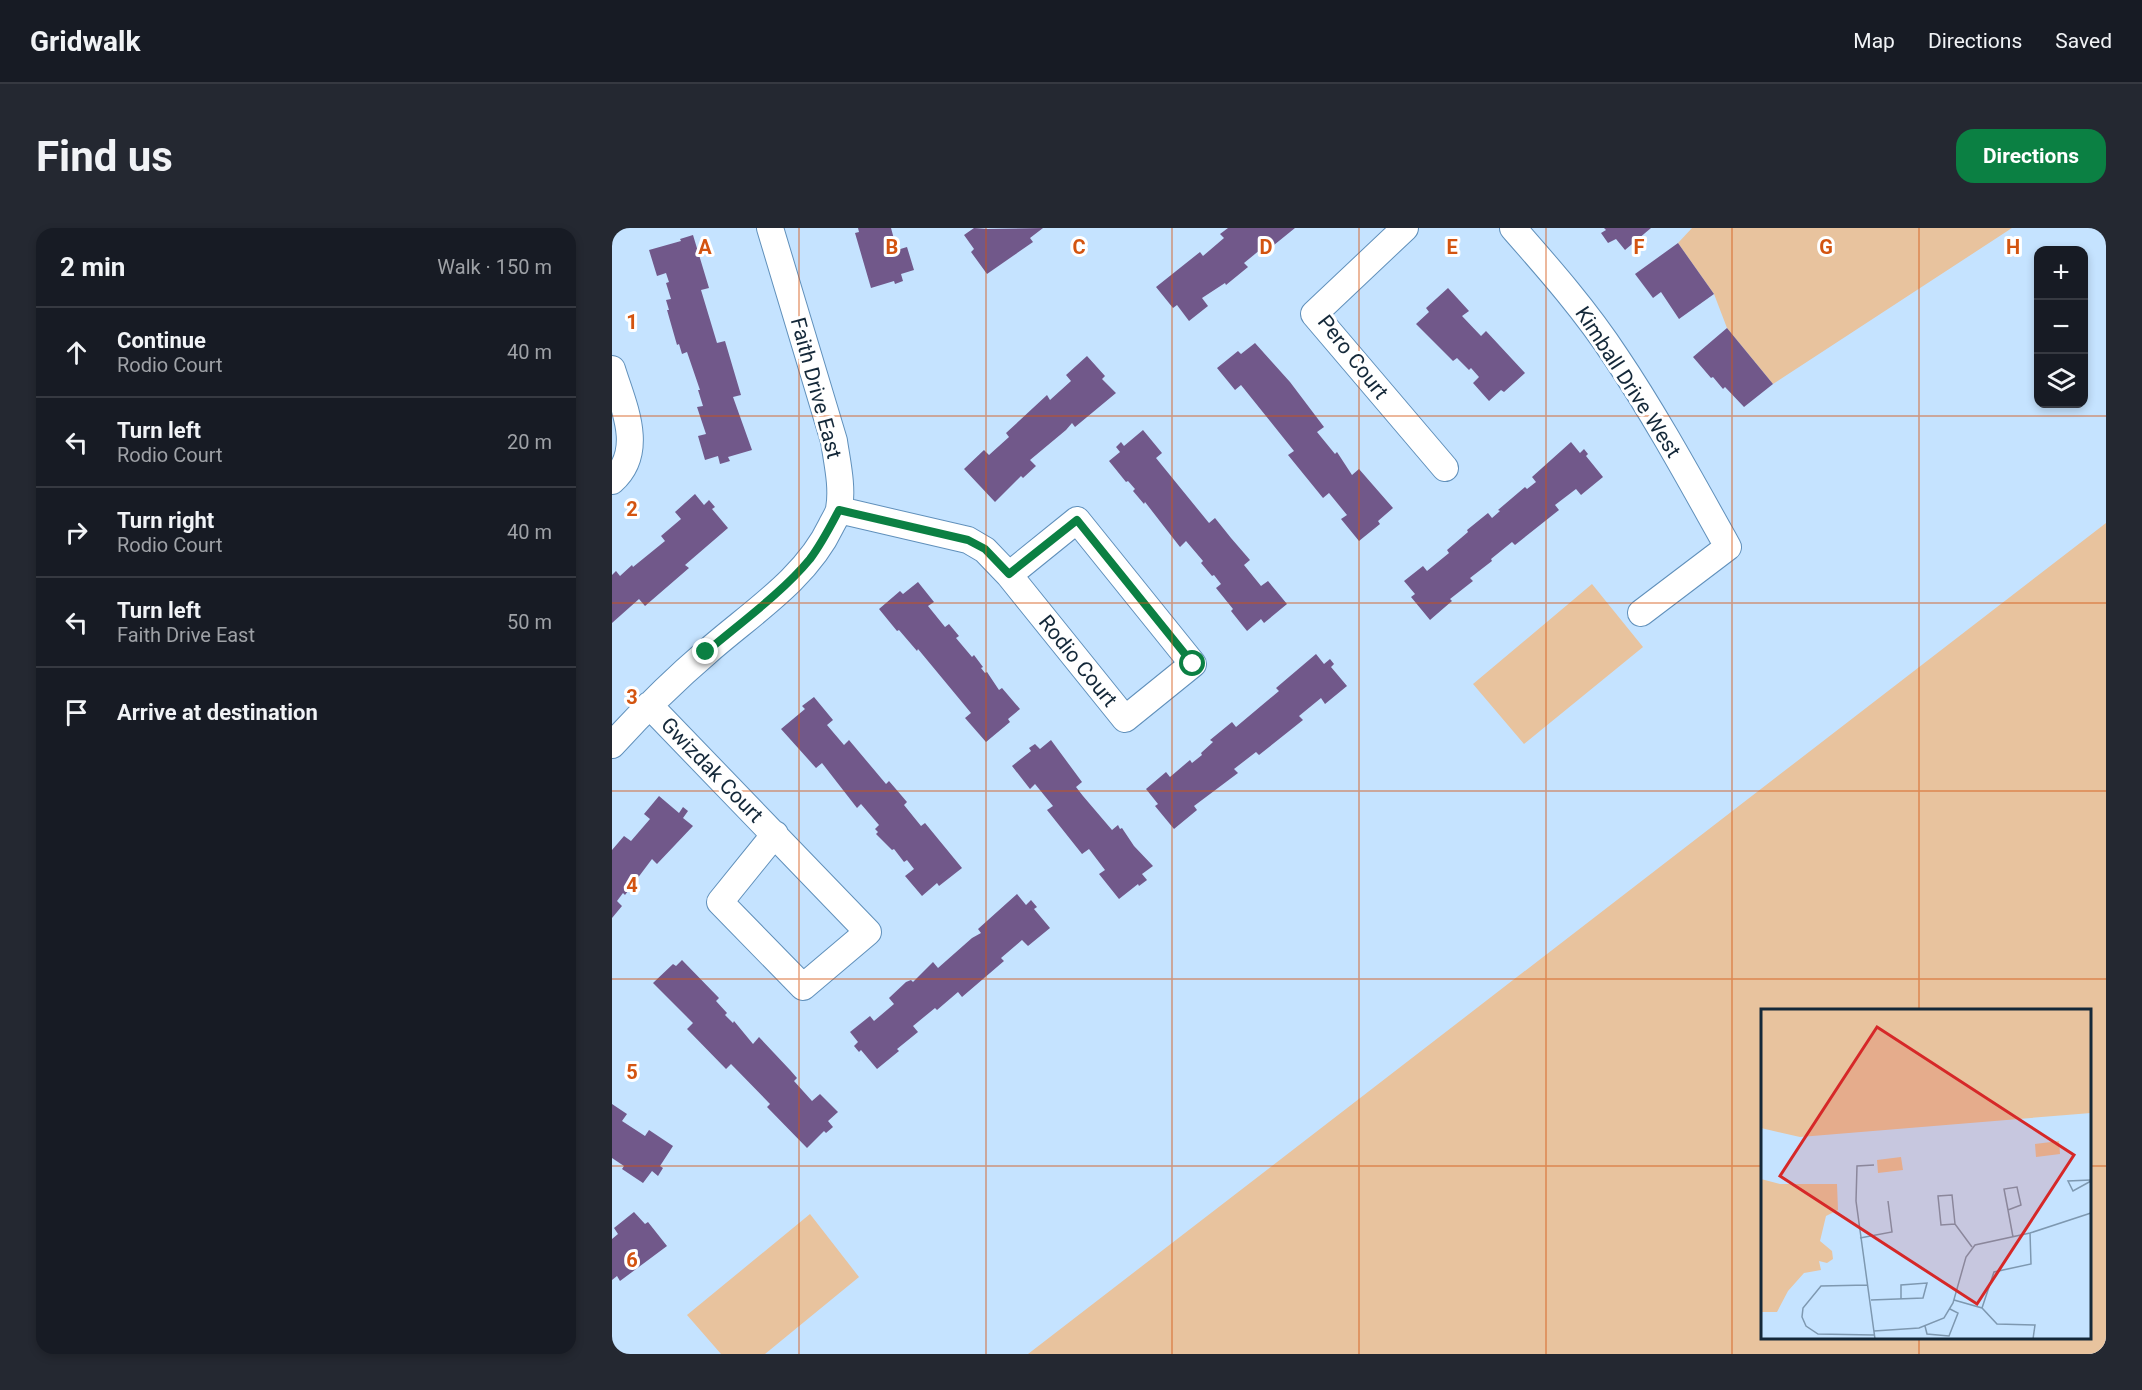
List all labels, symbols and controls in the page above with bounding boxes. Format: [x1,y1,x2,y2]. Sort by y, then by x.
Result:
text: Gridwalk [30,25,140,58]
text: Map [1853,29,1895,53]
text: Directions [1928,29,2022,53]
text: Saved [2055,29,2112,53]
button: Directions [1956,129,2106,183]
text: Find us [36,132,173,181]
text: A [698,235,712,259]
text: B [886,235,898,259]
text: C [1072,235,1086,259]
text: D [1260,235,1273,259]
text: E [1446,235,1458,259]
text: F [1634,235,1645,259]
text: G [1819,235,1833,259]
text: H [2006,235,2020,259]
map controls [2034,246,2088,408]
button: + [2034,246,2088,300]
text: 2 min [60,252,125,282]
text: Walk · 150 m [437,255,552,279]
button: − [2034,300,2088,354]
street label: Kimball Drive West [1570,302,1686,462]
text: 1 [626,310,638,334]
street label: Pero Court [1313,310,1393,404]
street label: Faith Drive East [786,315,846,461]
text: Continue [117,328,206,353]
icon: ahead [60,336,93,369]
text: 40 m [507,340,552,364]
text: Rodio Court [117,353,223,377]
button: layers [2034,354,2088,408]
text: Turn left [117,418,201,443]
icon: left [60,426,93,459]
text: 20 m [507,430,552,454]
text: Rodio Court [117,443,223,467]
text: 2 [626,497,638,521]
text: Turn right [117,508,214,533]
icon: right [60,516,93,549]
text: 40 m [507,520,552,544]
text: Rodio Court [117,533,223,557]
text: Turn left [117,598,201,623]
icon: left [60,606,93,639]
text: 50 m [507,610,552,634]
street label: Rodio Court [1034,610,1122,712]
text: Faith Drive East [117,623,255,647]
route end [692,638,718,664]
route start [1179,650,1205,676]
text: 3 [626,685,638,709]
icon: arrive [60,696,93,729]
text: Arrive at destination [117,700,318,725]
street label: Gwizdak Court [656,713,768,827]
text: 4 [626,873,638,897]
inset map [1761,1009,2091,1339]
text: 5 [626,1060,638,1084]
text: 6 [626,1248,638,1272]

